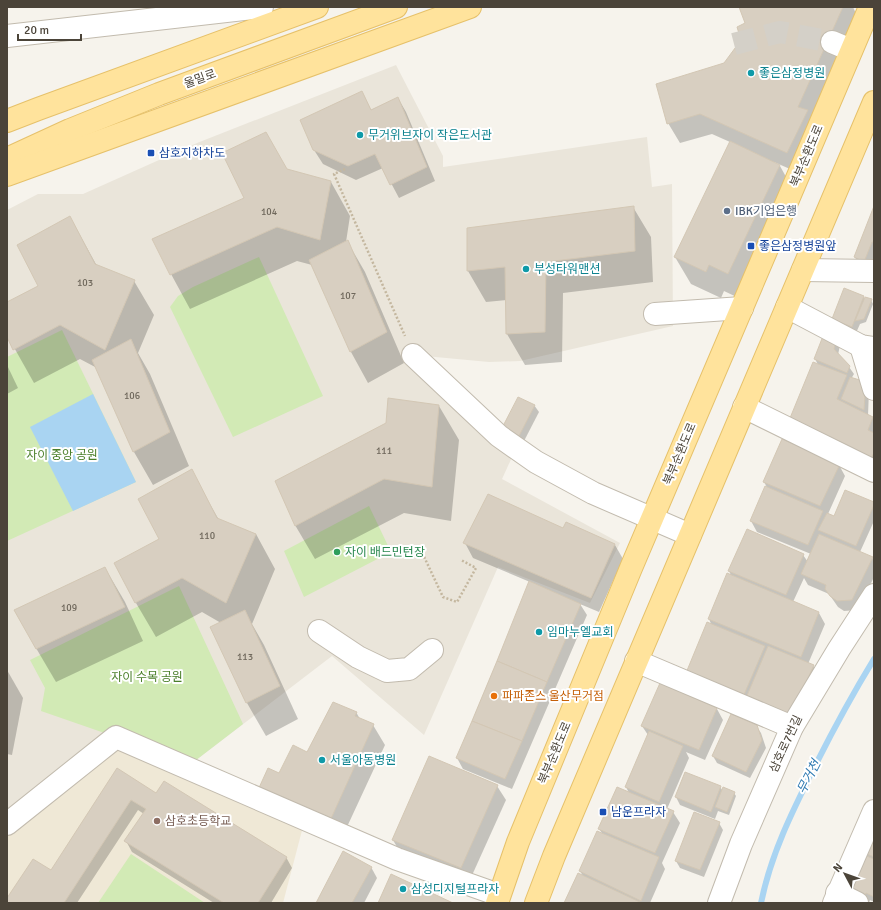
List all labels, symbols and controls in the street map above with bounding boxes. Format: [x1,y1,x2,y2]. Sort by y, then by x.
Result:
scale bar [18,16,81,42]
text: 20 m [24,23,49,38]
street label: 울밀로 [182,66,218,92]
place label: 좋은삼정병원 [759,66,825,81]
marker: 좋은삼정병원 [746,68,756,78]
street label: 북부순환도로 [787,123,827,189]
place label: 무거위브자이 작은도서관 [368,128,492,143]
marker: 무거위브자이 작은도서관 [355,130,365,140]
place label: 삼호지하차도 [159,146,225,161]
marker: 삼호지하차도 [146,148,156,158]
place label: IBK기업은행 [735,204,797,219]
house number: 104 [261,206,278,218]
marker: IBK기업은행 [722,206,732,216]
place label: 좋은삼정병원앞 [759,239,836,254]
marker: 좋은삼정병원앞 [746,241,756,251]
place label: 부성타워맨션 [534,262,600,277]
marker: 부성타워맨션 [521,264,531,274]
house number: 103 [77,277,93,289]
house number: 107 [340,290,356,302]
house number: 106 [124,390,140,402]
street label: 북부순환도로 [660,421,700,487]
house number: 111 [376,445,392,457]
park label: 자이 중앙 공원 [26,448,98,463]
house number: 110 [199,530,215,542]
place label: 자이 배드민턴장 [345,545,425,560]
marker: 자이 배드민턴장 [332,547,342,557]
house number: 109 [61,602,77,614]
place label: 임마누엘교회 [547,625,613,640]
marker: 임마누엘교회 [534,627,544,637]
house number: 113 [237,651,253,663]
park label: 자이 수목 공원 [111,670,183,685]
place label: 파파존스 울산무거점 [502,689,604,704]
marker: 파파존스 울산무거점 [489,691,499,701]
street label: 삼호로7번길 [766,713,806,775]
street label: 북부순환도로 [535,720,575,786]
place label: 서울아동병원 [330,753,396,768]
marker: 서울아동병원 [317,755,327,765]
water label: 무거천 [794,756,825,797]
place label: 남운프라자 [611,805,666,820]
marker: 남운프라자 [598,807,608,817]
place label: 삼호초등학교 [165,814,231,829]
marker: 삼호초등학교 [152,816,162,826]
north arrow [825,854,865,894]
text: N [830,861,845,875]
place label: 삼성디지털프라자 [411,882,499,897]
marker: 삼성디지털프라자 [398,884,408,894]

